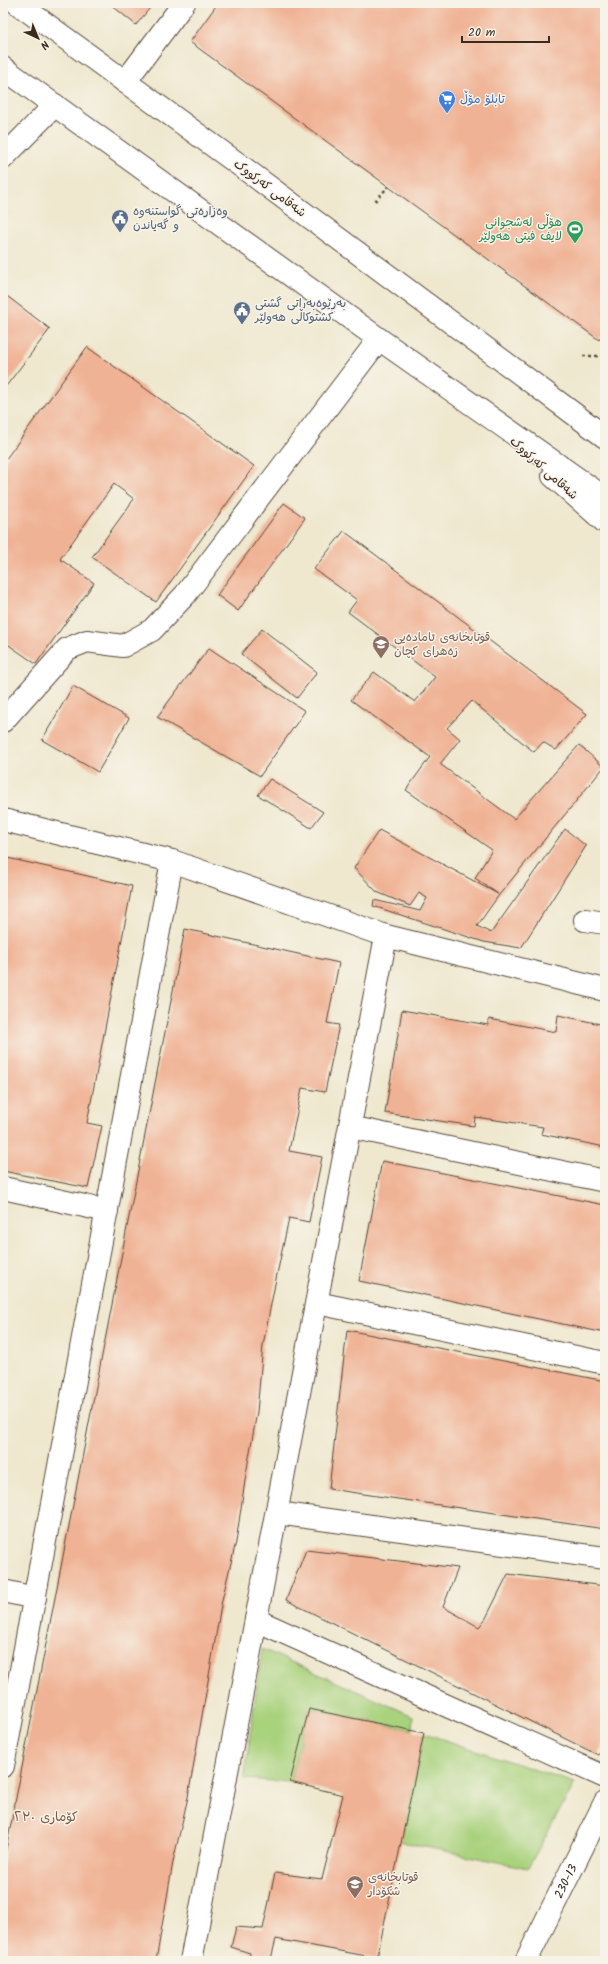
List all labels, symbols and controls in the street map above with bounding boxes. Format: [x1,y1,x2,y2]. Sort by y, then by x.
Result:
north arrow [18,18,58,58]
scale bar [462,18,549,44]
text: 20 m [468,23,496,42]
text: N [35,36,53,53]
supermarket icon: تابلۆ مۆڵ [437,89,457,114]
place label: تابلۆ مۆڵ [460,90,505,109]
street label: شەقامی کەرکووک [229,155,310,222]
place label: وەزارەتی گواستنەوە و گەیاندن [133,202,228,235]
public building icon: وەزارەتی گواستنەوە و گەیاندن [110,208,130,233]
place label: هۆڵی لەشجوانی لایف فیتی هەولێر [478,213,562,246]
sports icon: هۆڵی لەشجوانی لایف فیتی هەولێر [565,219,585,244]
place label: بەڕێوەبەراتی گشتی کشتوکاڵی هەولێر [254,294,346,327]
public building icon: بەڕێوەبەراتی گشتی کشتوکاڵی هەولێر [232,300,252,325]
street label: شەقامی کەرکووک [505,432,582,504]
place label: قوتابخانەی ئامادەیی زەهرای کچان [394,628,490,661]
school or university icon: قوتابخانەی ئامادەیی زەهرای کچان [371,634,391,659]
district label: کۆماری ٢٣٠ [14,1807,78,1828]
street label: 230-13 [550,1861,583,1902]
place label: قوتابخانەی شكۆدار [367,1868,419,1901]
school or university icon: قوتابخانەی شكۆدار [345,1874,365,1899]

